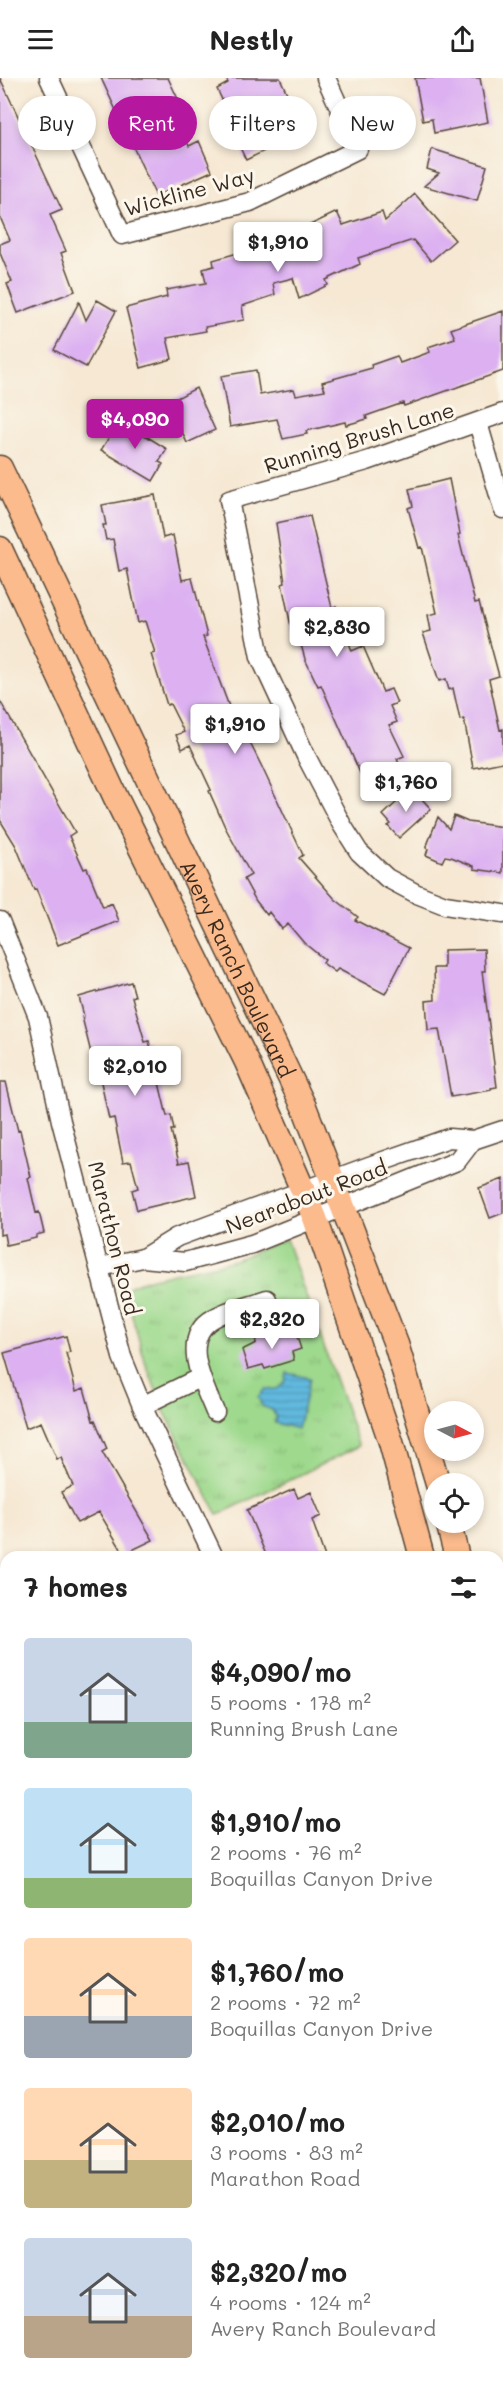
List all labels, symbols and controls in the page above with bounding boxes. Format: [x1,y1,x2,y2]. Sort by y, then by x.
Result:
text: Nestly [209,22,294,57]
icon: menu [24,23,57,56]
icon: share [446,23,479,56]
chip: Buy [18,96,96,150]
chip: Rent [108,96,197,150]
chip: Filters [209,96,317,150]
chip: New [329,96,416,150]
street label: Wickline Way [121,161,257,221]
pin: $1,910 [229,222,327,273]
text: $1,910 [247,228,309,254]
street label: Running Brush Lane [260,395,458,479]
pin: $4,090 [86,399,184,450]
text: $4,090 [101,405,169,431]
pin: $2,830 [288,607,386,658]
text: $2,830 [304,613,370,639]
pin: $1,910 [186,704,284,755]
text: $1,910 [204,710,266,736]
pin: $1,760 [357,762,455,813]
text: $1,760 [374,768,438,794]
street label: Avery Ranch Boulevard [175,855,301,1081]
pin: $2,010 [86,1046,184,1097]
text: $2,010 [103,1052,167,1078]
street label: Nearabout Road [221,1153,391,1239]
street label: Marathon Road [83,1158,147,1318]
pin: $2,320 [223,1299,321,1350]
text: $2,320 [239,1305,305,1331]
north arrow [424,1401,484,1461]
map controls [424,1401,484,1533]
button: locate [424,1473,484,1533]
text: 7 homes [24,1570,128,1604]
icon: filters [447,1571,480,1604]
text: $4,090/mo [210,1655,351,1689]
icon: home [72,1662,144,1734]
text: 5 rooms · 178 m² [210,1689,371,1715]
text: Running Brush Lane [210,1715,398,1741]
text: $1,910/mo [210,1805,341,1839]
icon: home [72,1812,144,1884]
text: 2 rooms · 76 m² [210,1839,362,1865]
text: Boquillas Canyon Drive [210,1865,433,1891]
text: $1,760/mo [210,1955,344,1989]
icon: home [72,1962,144,2034]
text: 2 rooms · 72 m² [210,1989,361,2015]
text: Boquillas Canyon Drive [210,2015,433,2041]
text: $2,010/mo [210,2105,345,2139]
icon: home [72,2112,144,2184]
text: 3 rooms · 83 m² [210,2139,363,2165]
text: Marathon Road [210,2165,360,2191]
text: $2,320/mo [210,2255,347,2289]
icon: home [72,2262,144,2334]
text: 4 rooms · 124 m² [210,2289,371,2315]
text: Avery Ranch Boulevard [210,2315,436,2341]

